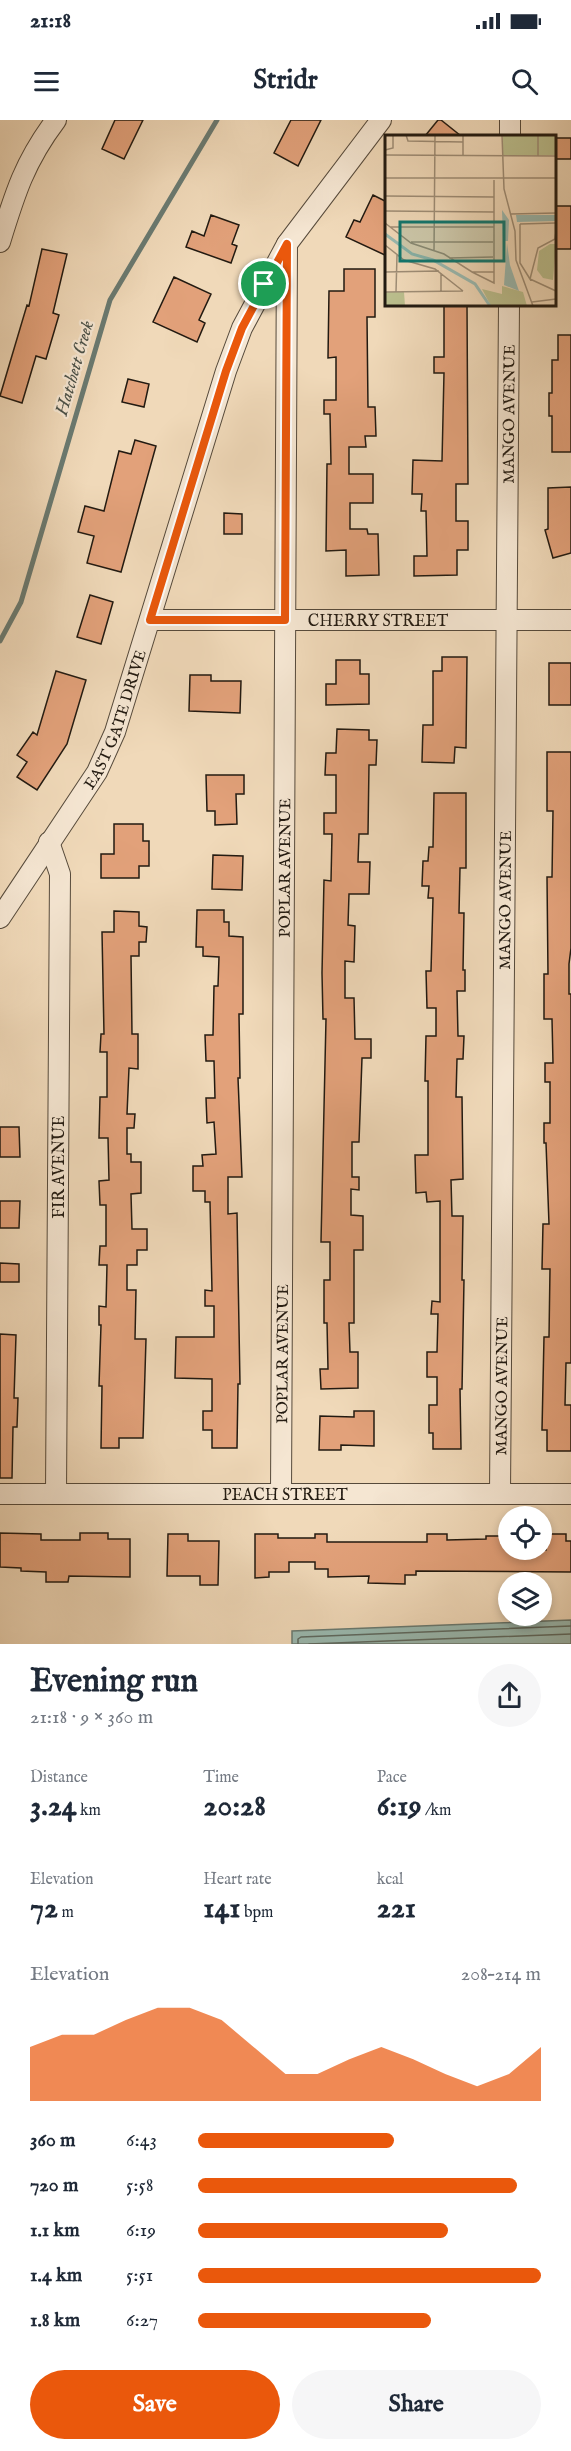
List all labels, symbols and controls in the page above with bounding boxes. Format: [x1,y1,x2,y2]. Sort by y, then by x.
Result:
text: 21:18 [30,7,71,35]
text: Stridr [253,64,318,98]
icon: menu [30,65,63,98]
icon: search [508,65,541,98]
inset map [385,135,556,306]
pin [238,258,289,309]
icon: arrive [247,267,280,300]
water label: Hatchett Creek [51,318,100,419]
street label: MANGO AVENUE [500,344,521,484]
street label: CHERRY STREET [308,612,449,632]
street label: EAST GATE DRIVE [80,648,152,794]
street label: POPLAR AVENUE [276,798,296,938]
street label: MANGO AVENUE [496,830,517,970]
street label: FIR AVENUE [50,1116,70,1218]
street label: POPLAR AVENUE [273,1284,294,1424]
street label: MANGO AVENUE [492,1316,513,1456]
street label: PEACH STREET [222,1486,348,1506]
map controls [498,1506,552,1626]
button: locate [498,1506,552,1560]
button: layers [498,1572,552,1626]
text: Evening run [30,1661,198,1703]
button: share [478,1664,541,1727]
text: 21:18 · 9 × 360 m [30,1705,153,1730]
text: Distance [30,1768,88,1788]
text: Time [203,1768,239,1788]
text: Pace [377,1768,407,1788]
text: 3.24 [30,1788,76,1826]
text: 20:28 [203,1788,266,1826]
text: 6:19 [377,1788,422,1826]
text: km [76,1801,101,1821]
text: /km [422,1801,451,1821]
text: Elevation [30,1870,93,1890]
text: Heart rate [203,1870,272,1890]
text: kcal [377,1870,403,1890]
text: 72 [30,1890,58,1928]
text: 141 [203,1890,240,1928]
text: 221 [377,1890,416,1928]
text: m [58,1903,74,1923]
text: bpm [240,1903,273,1923]
text: Elevation [30,1962,109,1987]
text: 208–214 m [461,1962,541,1987]
text: 360 m [30,2128,76,2153]
text: 6:43 [126,2128,157,2153]
text: 720 m [30,2173,78,2198]
text: 5:58 [126,2173,154,2198]
text: 1.1 km [30,2218,80,2243]
text: 6:19 [126,2218,156,2243]
text: 1.4 km [30,2263,82,2288]
text: 5:51 [126,2263,153,2288]
text: 1.8 km [30,2308,80,2333]
text: 6:27 [126,2308,158,2333]
button: Save [30,2370,280,2439]
button: Share [292,2370,541,2439]

